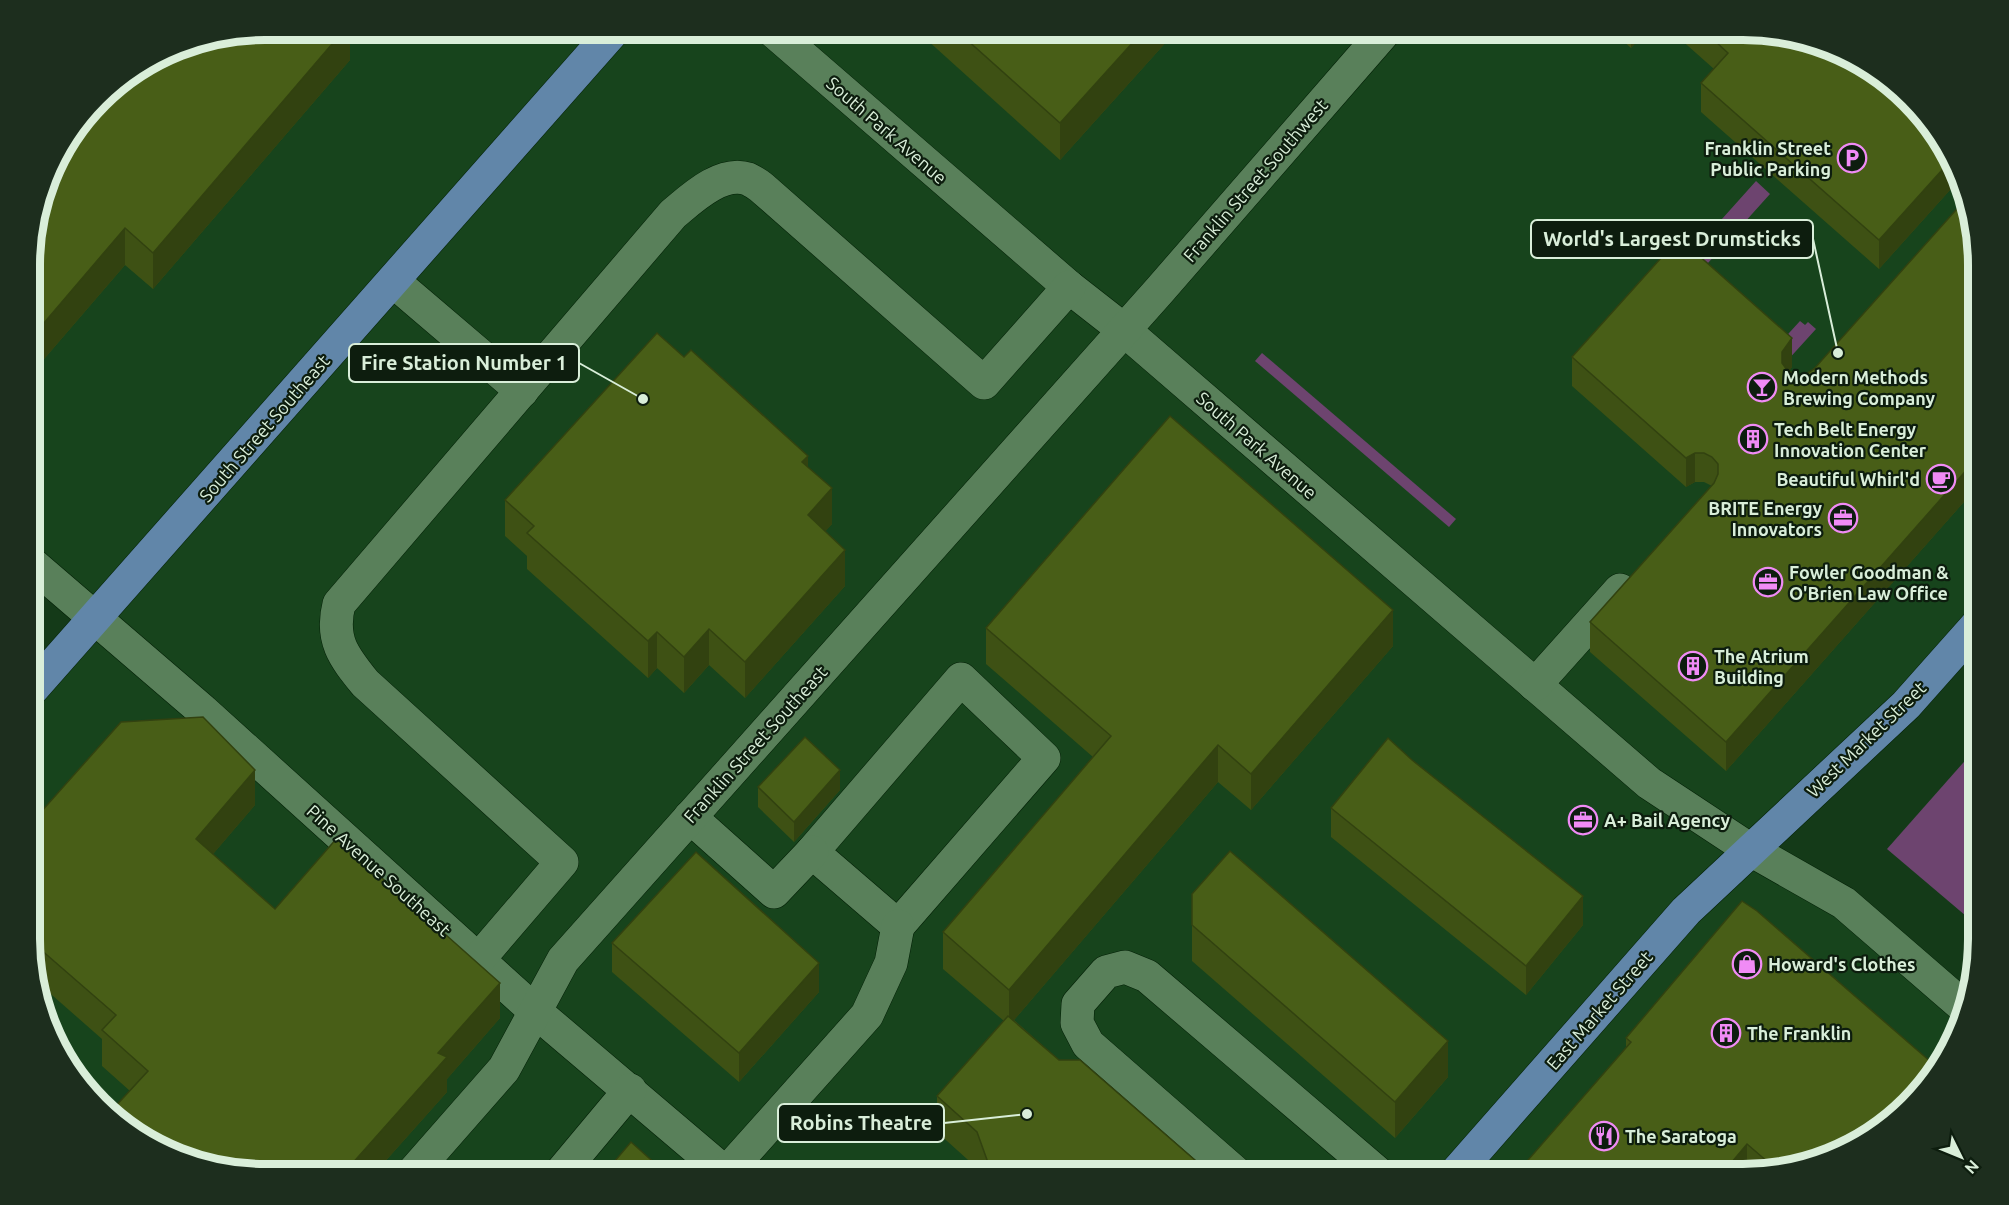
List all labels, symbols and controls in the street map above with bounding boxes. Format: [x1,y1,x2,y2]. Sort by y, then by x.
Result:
street label: South Park Avenue [823,73,951,187]
street label: Franklin Street Southwest [1179,95,1331,265]
place label: Franklin Street Public Parking [1705,138,1831,179]
parking icon: Franklin Street Public Parking [1836,142,1868,174]
callout: World's Largest Drumsticks [1531,220,1813,258]
text: World's Largest Drumsticks [1543,227,1801,250]
callout: Fire Station Number 1 [349,344,579,382]
street label: South Street Southeast [195,351,333,505]
text: Fire Station Number 1 [361,351,567,374]
place label: Modern Methods Brewing Company [1783,367,1936,408]
bar icon: Modern Methods Brewing Company [1746,371,1778,403]
street label: South Park Avenue [1193,388,1321,502]
place label: Tech Belt Energy Innovation Center [1774,419,1927,460]
building icon: Tech Belt Energy Innovation Center [1737,423,1769,455]
cafe icon: Beautiful Whirl'd [1925,463,1957,495]
place label: Beautiful Whirl'd [1776,469,1920,489]
place label: BRITE Energy Innovators [1708,498,1822,539]
office icon: BRITE Energy Innovators [1827,502,1859,534]
place label: Fowler Goodman & O'Brien Law Office [1789,562,1949,603]
office icon: Fowler Goodman & O'Brien Law Office [1752,566,1784,598]
place label: The Atrium Building [1714,646,1809,687]
building icon: The Atrium Building [1677,650,1709,682]
street label: Franklin Street Southeast [679,661,831,827]
street label: West Market Street [1803,677,1929,801]
street label: Pine Avenue Southeast [303,800,455,940]
office icon: A+ Bail Agency [1567,804,1599,836]
place label: A+ Bail Agency [1604,810,1730,830]
street label: East Market Street [1542,947,1656,1073]
shop icon: Howard's Clothes [1731,948,1763,980]
place label: Howard's Clothes [1768,954,1916,974]
building icon: The Franklin [1710,1017,1742,1049]
place label: The Franklin [1747,1023,1851,1043]
callout: Robins Theatre [778,1104,944,1142]
text: Robins Theatre [790,1111,932,1134]
restaurant icon: The Saratoga [1588,1120,1620,1152]
place label: The Saratoga [1625,1126,1737,1146]
north arrow [1931,1127,1991,1187]
text: N [1961,1157,1983,1178]

